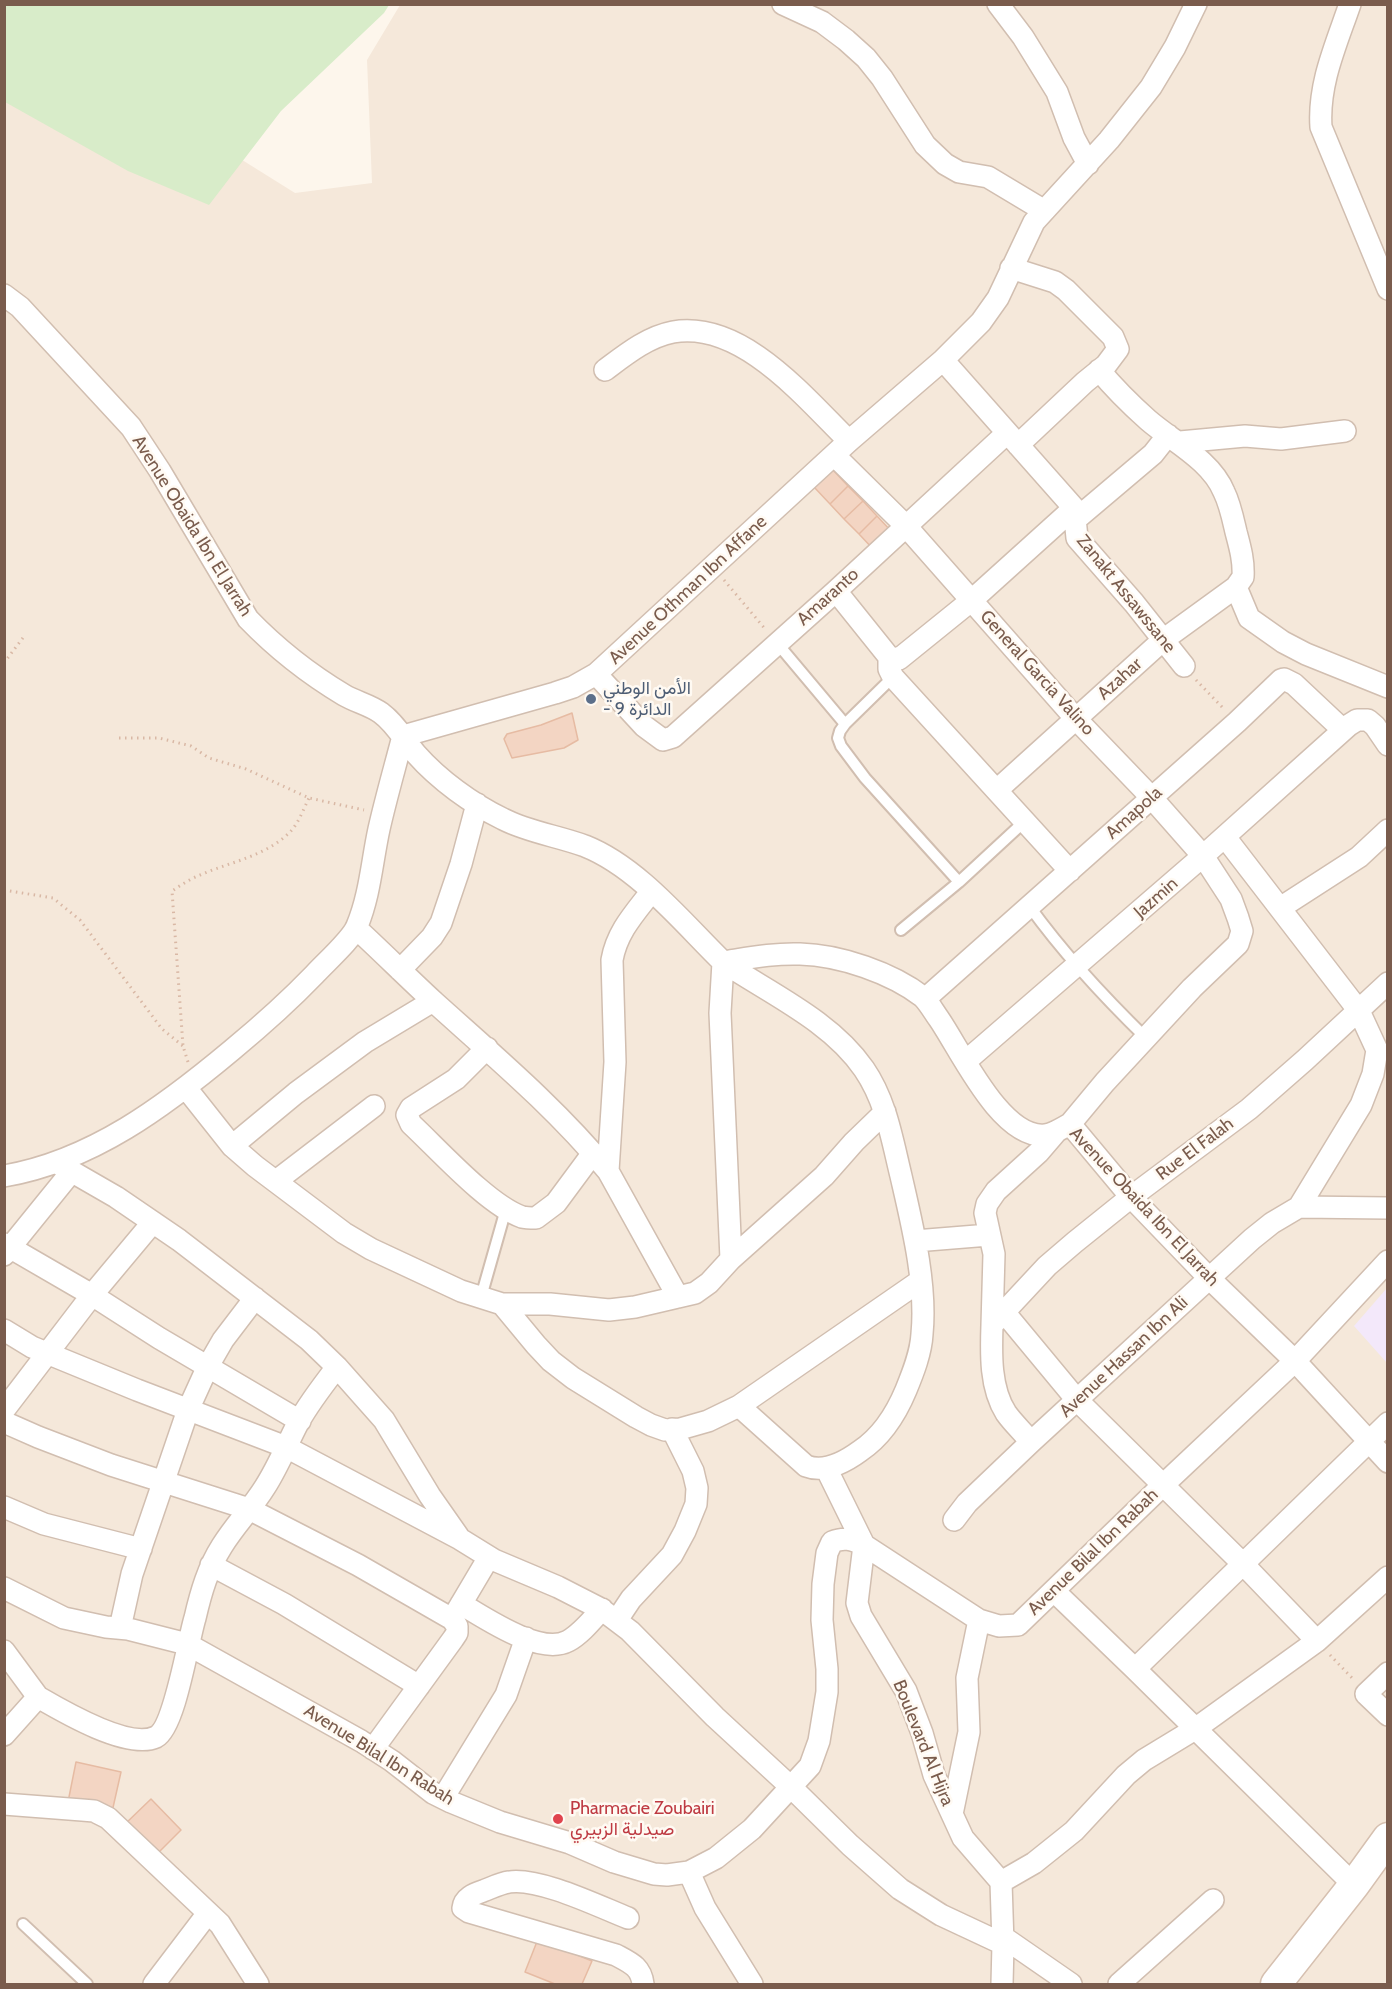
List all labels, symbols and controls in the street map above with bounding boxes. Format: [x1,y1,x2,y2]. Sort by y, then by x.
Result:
street label: Avenue Obaida Ibn El Jarrah [127,431,257,621]
street label: Avenue Othman Ibn Affane [604,511,772,669]
street label: Zanakt Assawssane [1072,531,1180,657]
street label: Amaranto [793,564,863,630]
street label: General Garcia Valino [975,606,1099,740]
street label: Azahar [1093,653,1147,705]
place label: الأمن الوطني - الدائرة 9 [603,678,691,720]
marker: الأمن الوطني - الدائرة 9 [584,692,598,706]
street label: Amapola [1101,782,1167,844]
street label: Jazmin [1130,873,1182,923]
street label: Rue El Falah [1152,1113,1238,1185]
street label: Avenue Obaida Ibn El Jarrah [1065,1123,1223,1291]
street label: Avenue Hassan Ibn Ali [1055,1292,1193,1422]
street label: Avenue Bilal Ibn Rabah [1023,1484,1163,1620]
street label: Boulevard Al Hijra [888,1677,958,1809]
street label: Avenue Bilal Ibn Rabah [300,1700,458,1810]
place label: Pharmacie Zoubairi صيدلية الزبيري [570,1798,715,1840]
marker: Pharmacie Zoubairi صيدلية الزبيري [551,1812,565,1826]

